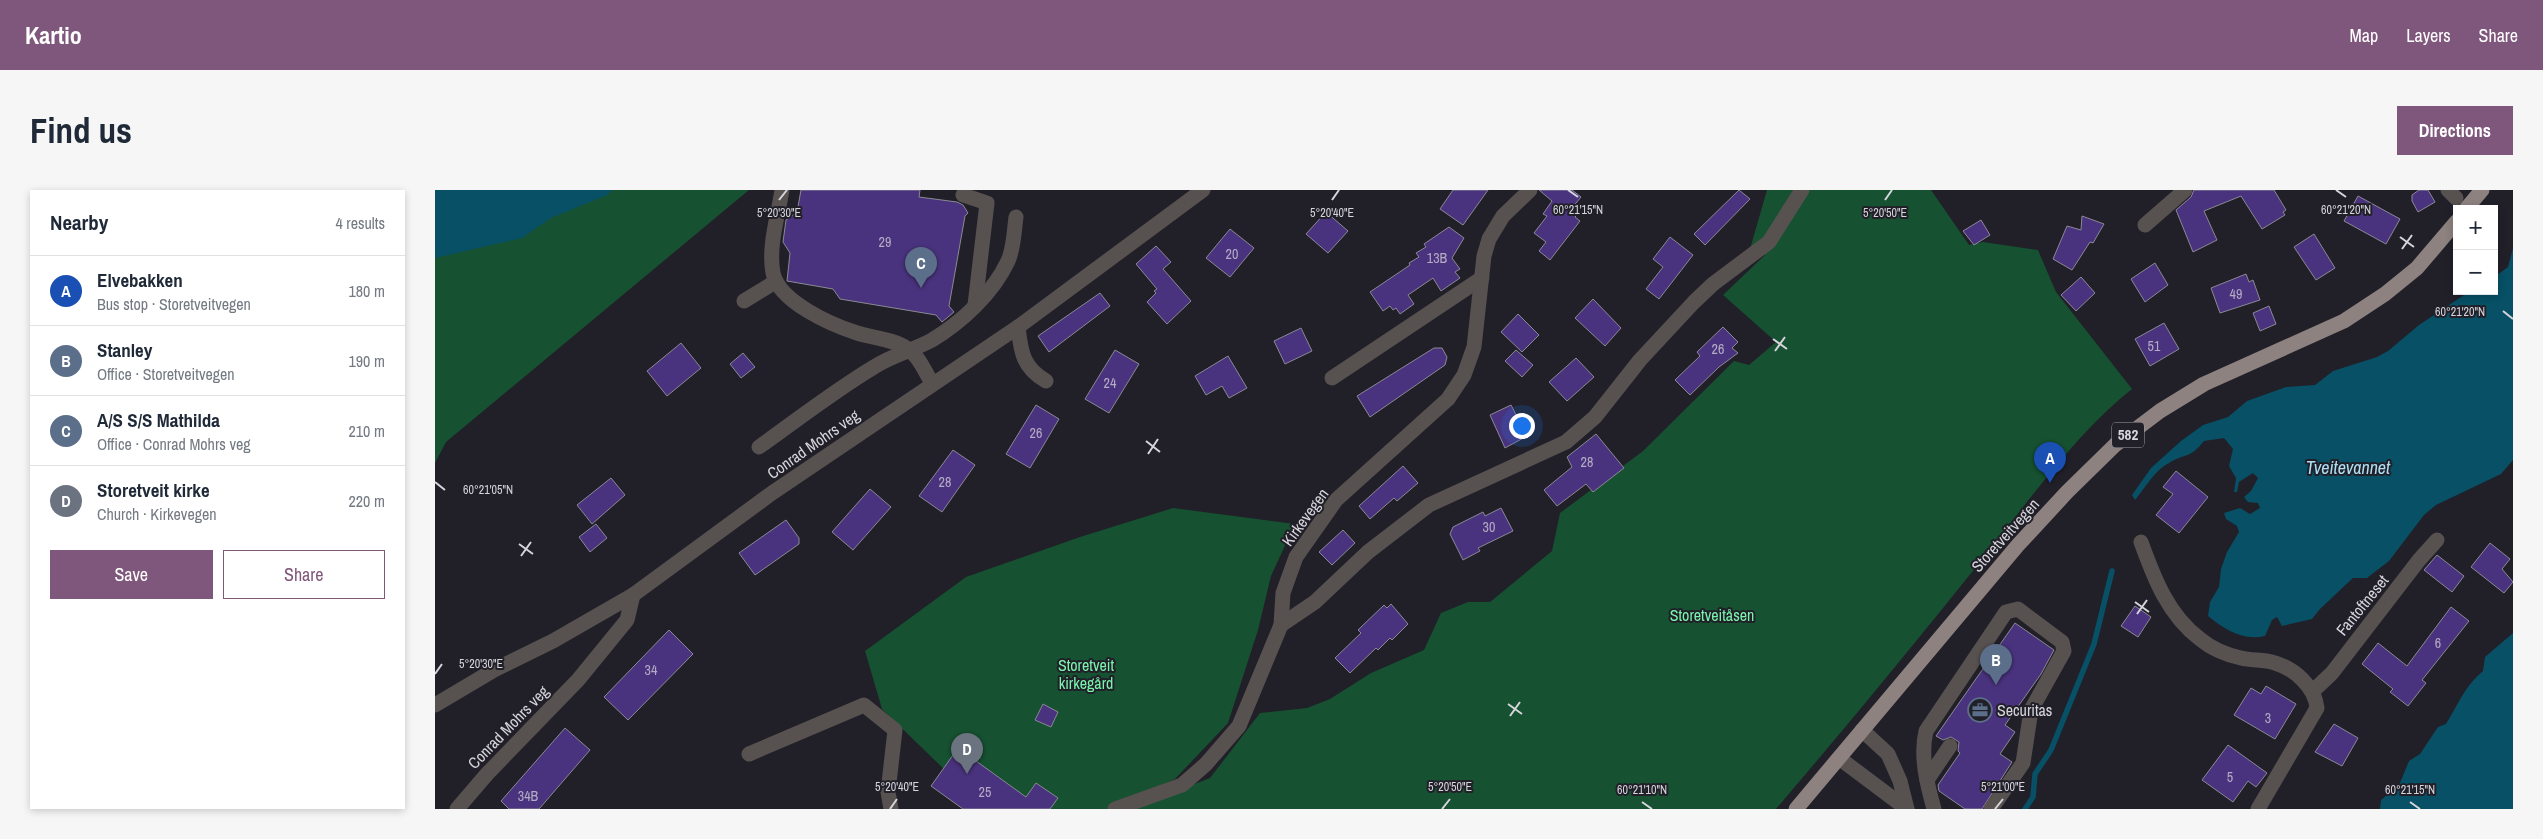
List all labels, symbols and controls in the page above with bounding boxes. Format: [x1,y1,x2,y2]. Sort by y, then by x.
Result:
text: Kartio [25,19,82,51]
text: Map [2350,23,2378,48]
text: Layers [2406,23,2451,48]
text: Share [2479,23,2518,48]
button: Directions [2397,106,2513,155]
text: Find us [30,107,132,154]
text: 60°21'15"N [1553,202,1603,218]
text: 60°21'20"N [2321,202,2371,218]
text: 5°20'30"E [757,205,801,221]
text: 5°20'40"E [1310,205,1354,221]
text: 5°20'50"E [1863,205,1907,221]
map controls [2453,205,2498,295]
button: + [2453,205,2498,250]
text: Nearby [50,208,108,237]
text: 4 results [335,212,385,234]
house number: 29 [879,233,891,251]
house number: 20 [1226,245,1238,263]
pin: C [905,247,937,288]
house number: 13B [1427,249,1448,267]
button: − [2453,250,2498,295]
text: Elvebakken [97,267,183,293]
text: A [61,280,71,302]
text: 180 m [349,280,385,302]
house number: 49 [2230,285,2242,303]
text: Bus stop · Storetveitvegen [97,293,251,315]
text: 60°21'20"N [2435,304,2485,320]
text: Stanley [97,337,152,363]
house number: 51 [2148,337,2161,355]
house number: 26 [1712,340,1724,358]
text: B [61,350,71,372]
text: 190 m [349,350,385,372]
text: Office · Storetveitvegen [97,363,235,385]
house number: 24 [1104,374,1117,392]
street label: Conrad Mohrs veg [762,404,864,484]
text: A/S S/S Mathilda [97,407,220,433]
your location [1509,413,1535,439]
text: C [61,420,71,442]
text: 210 m [349,420,385,442]
road number: 582 [2112,422,2144,448]
house number: 26 [1030,424,1042,442]
text: Office · Conrad Mohrs veg [97,433,251,455]
pin: A [2034,442,2066,483]
house number: 28 [1581,453,1593,471]
water label: Tveitevannet [2306,455,2391,480]
house number: 28 [939,473,951,491]
text: Storetveit kirke [97,477,210,503]
text: 60°21'05"N [463,482,513,498]
street label: Kirkevegen [1277,484,1333,550]
text: D [61,490,71,512]
text: 220 m [349,490,385,512]
street label: Storetveitvegen [1966,493,2044,577]
text: Church · Kirkevegen [97,503,217,525]
house number: 30 [1483,518,1495,536]
button: Save [50,550,213,599]
button: Share [223,550,385,599]
street label: Fantoftneset [2331,570,2394,640]
park label: Storetveitåsen [1670,604,1754,626]
house number: 6 [2435,634,2441,652]
pin: B [1980,644,2012,685]
park label: Storetveit kirkegård [1058,654,1114,694]
text: 5°20'30"E [459,656,503,672]
house number: 34 [645,661,658,679]
street label: Conrad Mohrs veg [463,680,554,773]
office icon: Securitas [1967,697,1993,723]
place label: Securitas [1997,699,2052,721]
house number: 3 [2265,709,2271,727]
pin: D [951,733,983,774]
house number: 5 [2227,768,2233,786]
text: 5°20'40"E [875,779,919,795]
text: 5°20'50"E [1428,779,1472,795]
text: 5°21'00"E [1981,779,2025,795]
text: 60°21'10"N [1617,782,1667,798]
text: 60°21'15"N [2385,782,2435,798]
house number: 25 [979,783,991,801]
house number: 34B [518,787,539,805]

